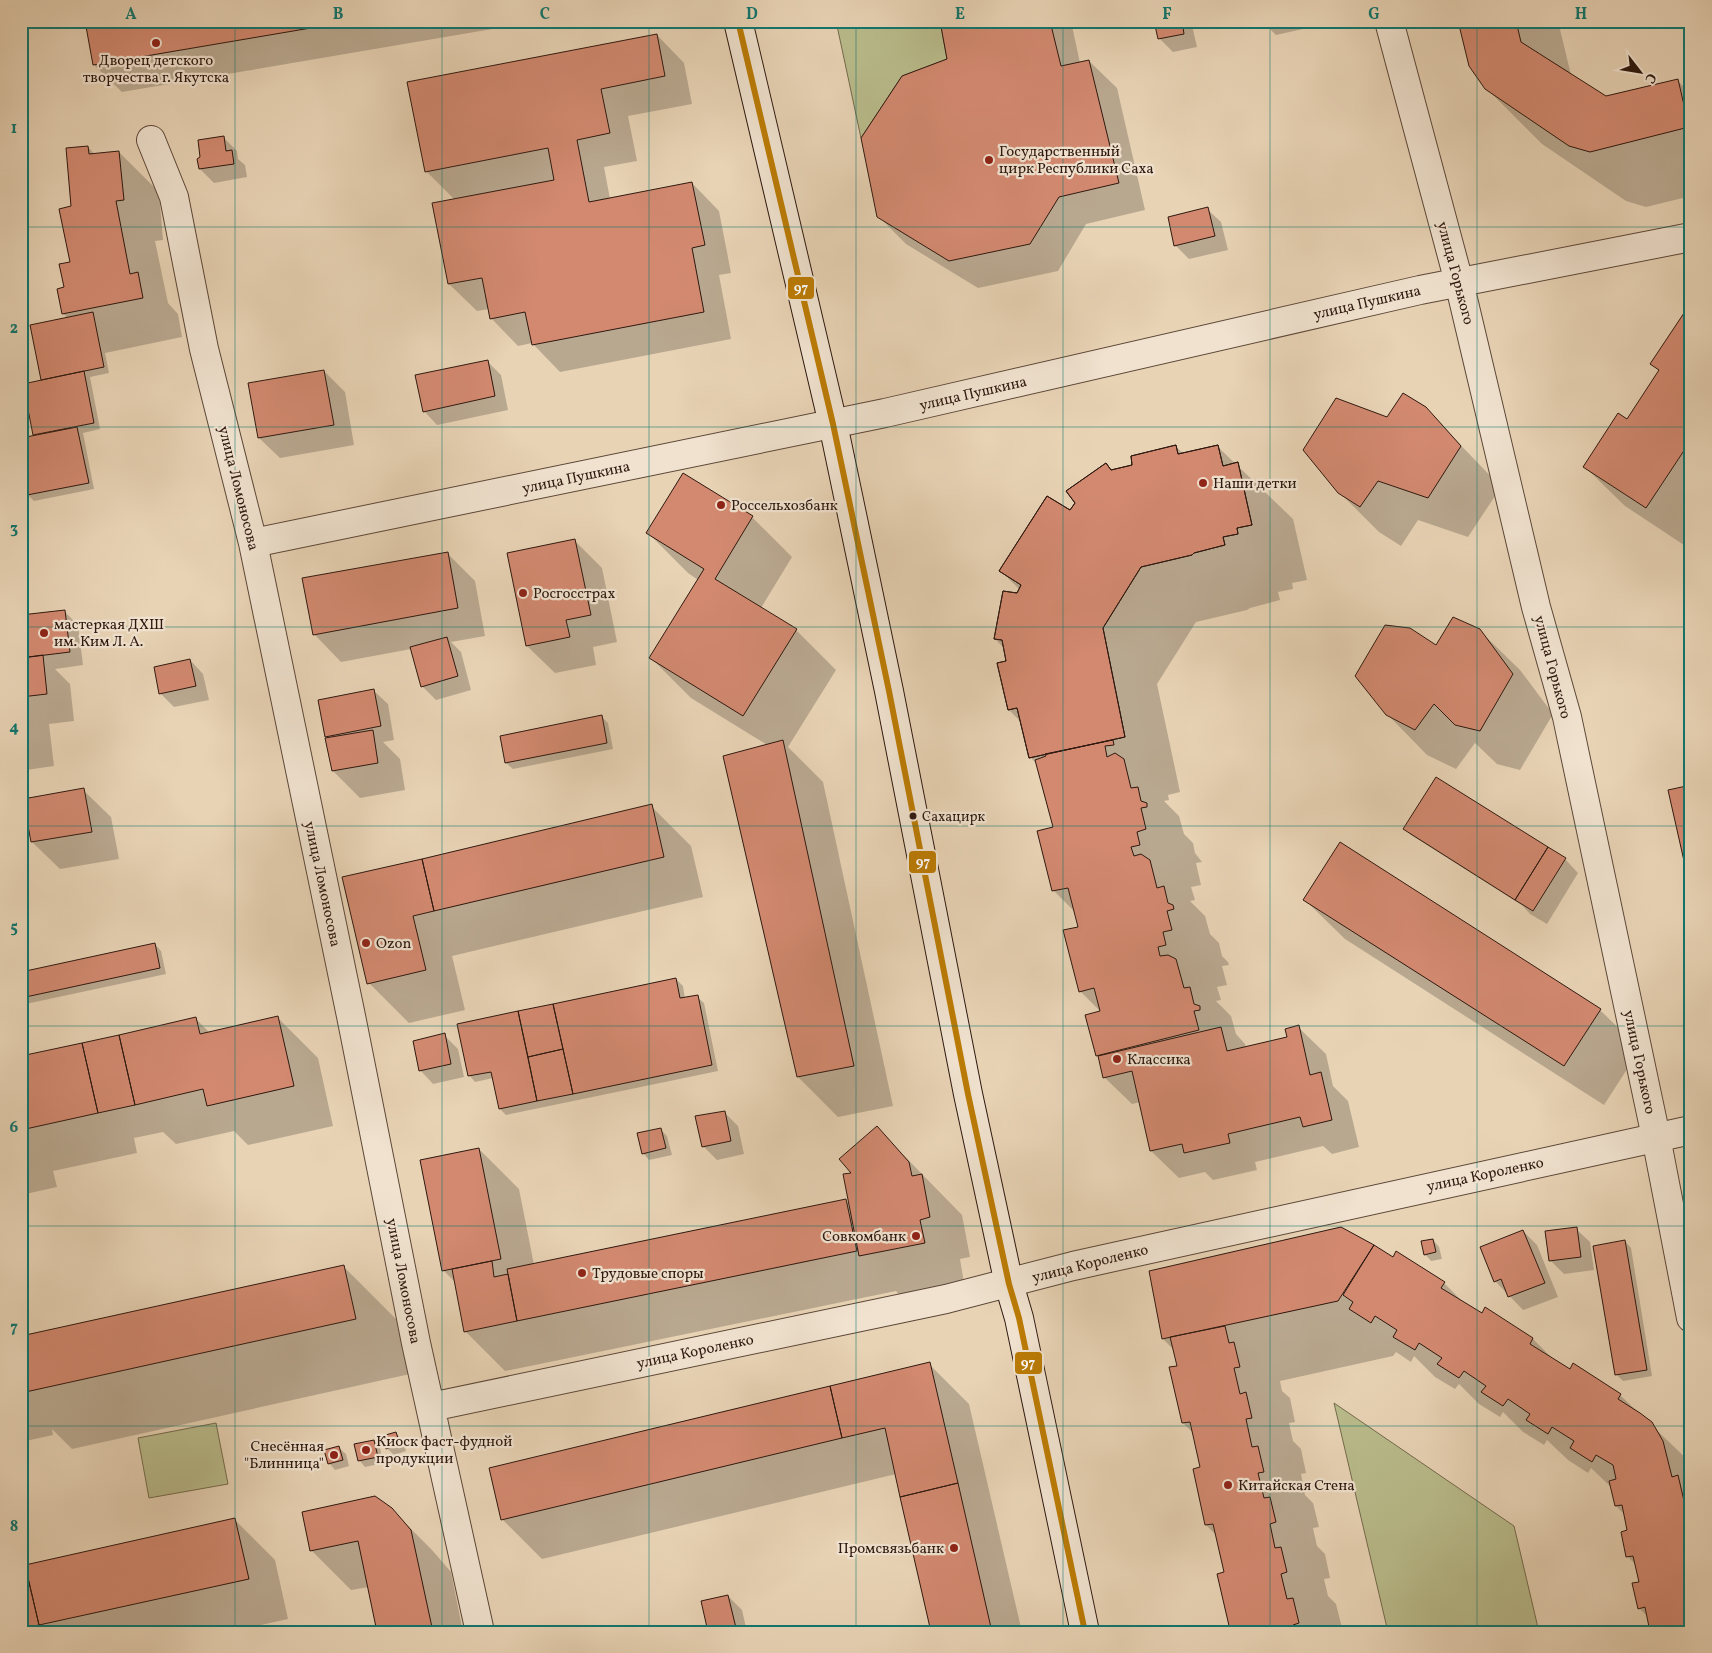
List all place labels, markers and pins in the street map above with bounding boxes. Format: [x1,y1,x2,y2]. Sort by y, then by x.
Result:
marker: Дворец детского творчества г. Якутска [150,37,162,49]
place label: Дворец детского творчества г. Якутска [83,51,229,89]
place label: Государственный цирк Республики Саха [999,142,1154,180]
marker: Государственный цирк Республики Саха [983,154,995,166]
place label: Наши детки [1213,474,1297,495]
marker: Наши детки [1197,477,1209,489]
place label: Россельхозбанк [731,496,838,517]
marker: Россельхозбанк [715,499,727,511]
place label: Росгосстрах [533,584,615,605]
marker: Росгосстрах [517,587,529,599]
place label: мастеркая ДХШ им. Ким Л. А. [54,615,164,653]
marker: мастеркая ДХШ им. Ким Л. А. [38,627,50,639]
place label: Сахацирк [922,808,985,827]
marker: Сахацирк [908,811,918,821]
place label: Ozon [376,934,411,955]
marker: Ozon [360,937,372,949]
place label: Классика [1127,1050,1191,1071]
marker: Классика [1111,1053,1123,1065]
place label: Совкомбанк [822,1227,906,1248]
marker: Совкомбанк [910,1230,922,1242]
place label: Трудовые споры [592,1264,704,1285]
marker: Трудовые споры [576,1267,588,1279]
place label: Киоск фаст-фудной продукции [376,1432,512,1470]
place label: Снесённая "Блинница" [244,1437,324,1475]
marker: Киоск фаст-фудной продукции [360,1444,372,1456]
marker: Снесённая "Блинница" [328,1449,340,1461]
place label: Китайская Стена [1238,1476,1355,1497]
marker: Китайская Стена [1222,1479,1234,1491]
place label: Промсвязьбанк [838,1539,944,1560]
marker: Промсвязьбанк [948,1542,960,1554]

